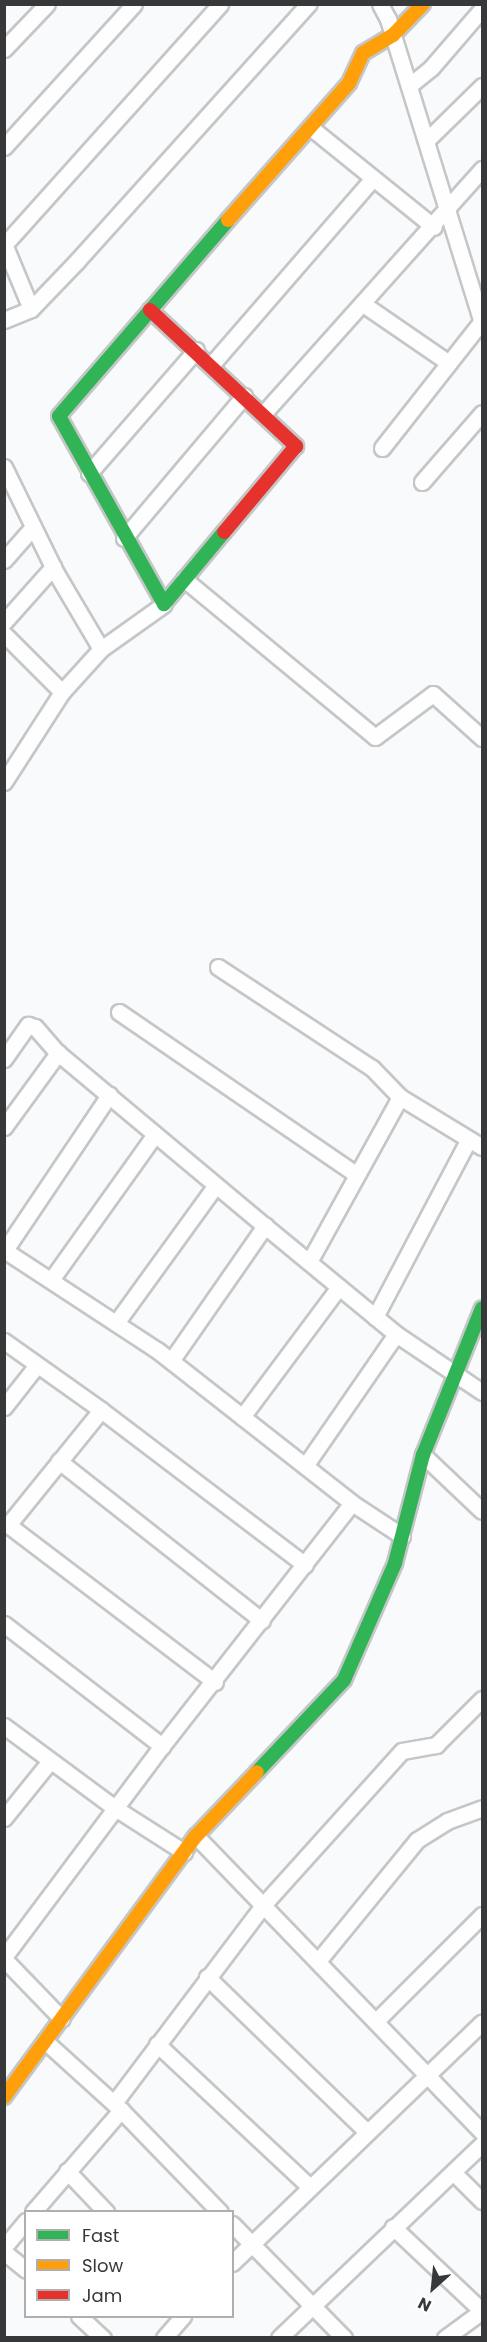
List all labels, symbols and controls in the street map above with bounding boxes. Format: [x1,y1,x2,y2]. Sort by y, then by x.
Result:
legend [24,2210,234,2318]
text: Fast [82,2223,119,2248]
text: Slow [82,2253,123,2278]
north arrow [403,2258,463,2318]
text: Jam [82,2283,122,2308]
text: N [414,2292,435,2317]

